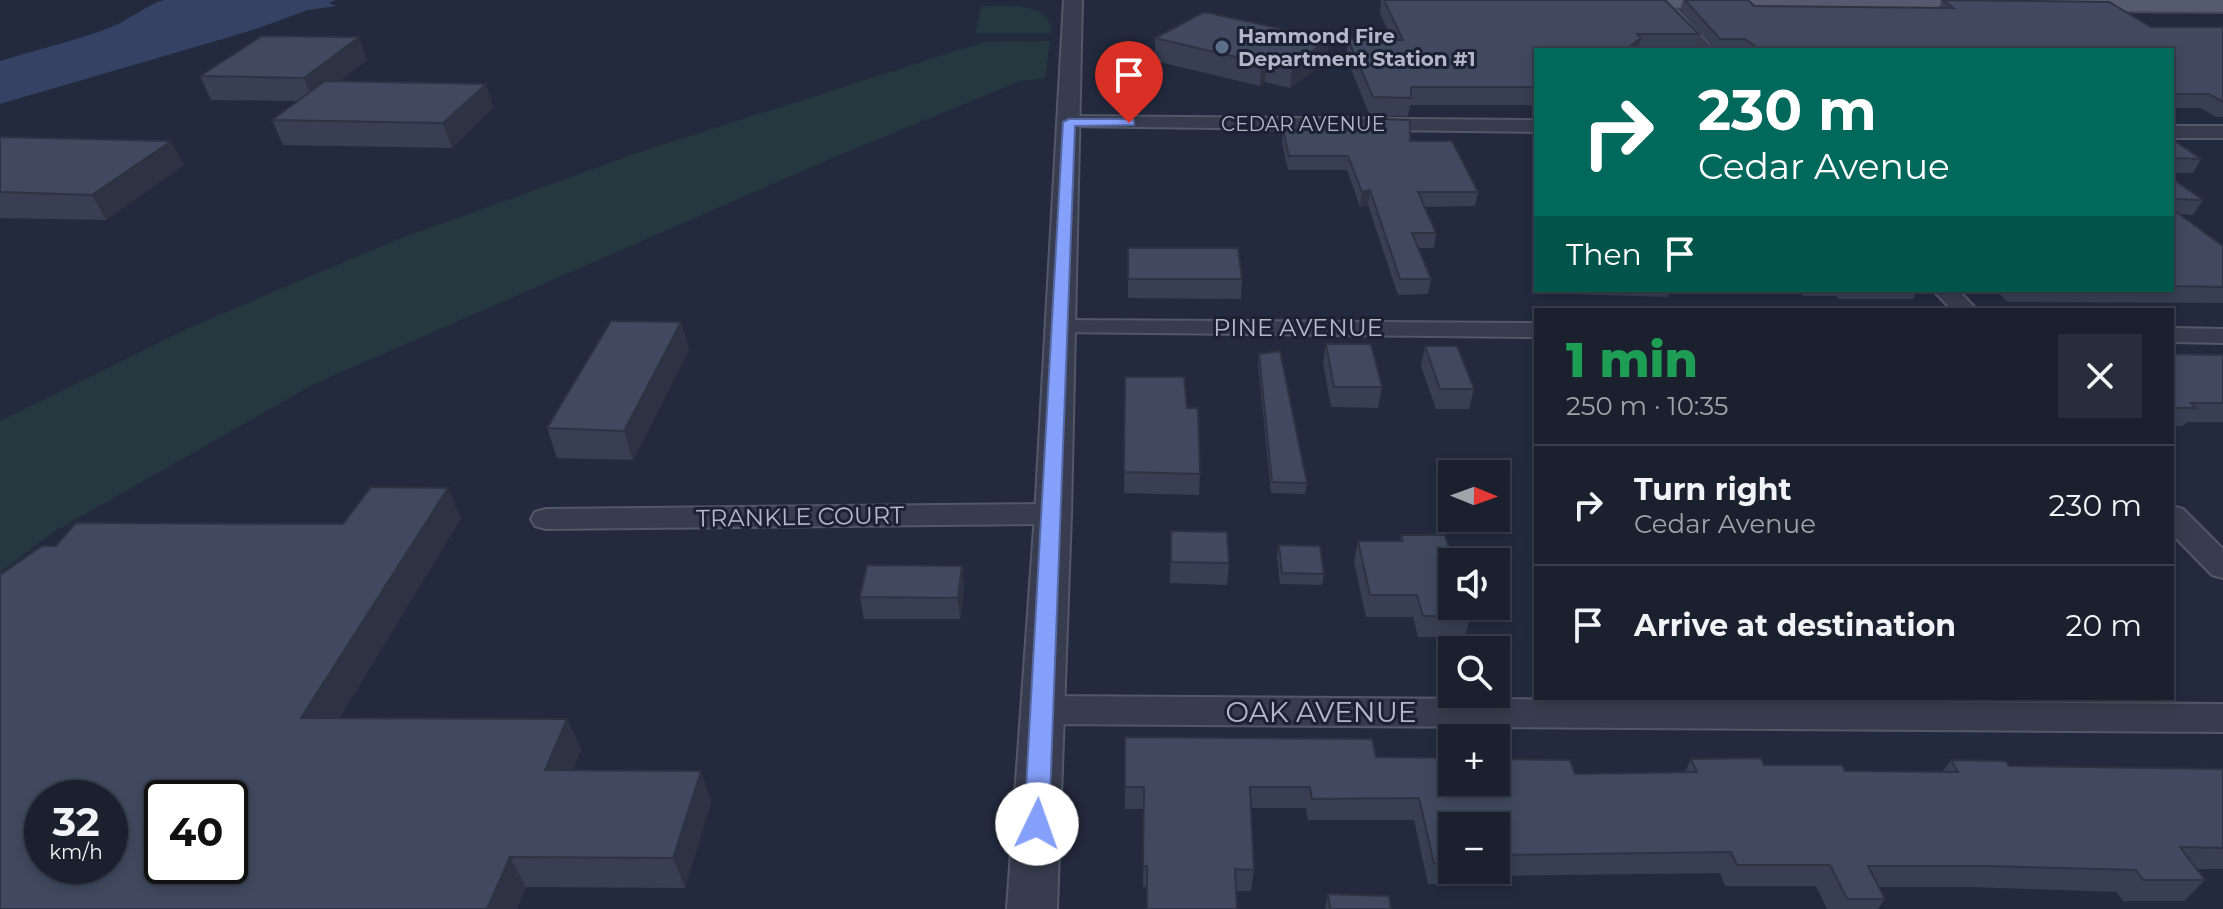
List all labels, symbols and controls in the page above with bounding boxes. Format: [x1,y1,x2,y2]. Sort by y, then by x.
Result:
place label: Hammond Fire Department Station #1 [1238,24,1476,71]
marker: Hammond Fire Department Station #1 [1213,38,1231,56]
pin [1095,41,1163,123]
icon: arrive [1107,53,1151,97]
text: 230 m [1698,76,1877,144]
icon: right [1566,80,1670,184]
street label: CEDAR AVENUE [1221,112,1385,136]
text: Cedar Avenue [1698,144,1950,188]
icon: arrive [1658,232,1702,276]
text: Then [1566,236,1642,273]
street label: PINE AVENUE [1213,313,1383,342]
text: 1 min [1566,331,1698,389]
button: close [2058,334,2142,418]
text: 250 m · 10:35 [1566,390,1729,422]
north arrow [1438,460,1510,532]
map controls [1438,460,1510,884]
text: Turn right [1634,471,1791,508]
icon: right [1566,483,1610,527]
text: 230 m [2048,487,2142,524]
street label: TRANKLE COURT [696,500,904,533]
text: Cedar Avenue [1634,508,1816,540]
button: sound [1438,548,1510,620]
icon: arrive [1566,603,1610,647]
text: Arrive at destination [1634,607,1956,644]
text: 20 m [2065,607,2142,644]
button: search [1438,636,1510,708]
street label: OAK AVENUE [1225,695,1417,729]
button: + [1438,724,1510,796]
speed limit sign: 40 [144,780,248,884]
position arrow [995,782,1079,866]
text: 32 [52,797,100,846]
button: − [1438,812,1510,884]
text: km/h [49,840,103,864]

